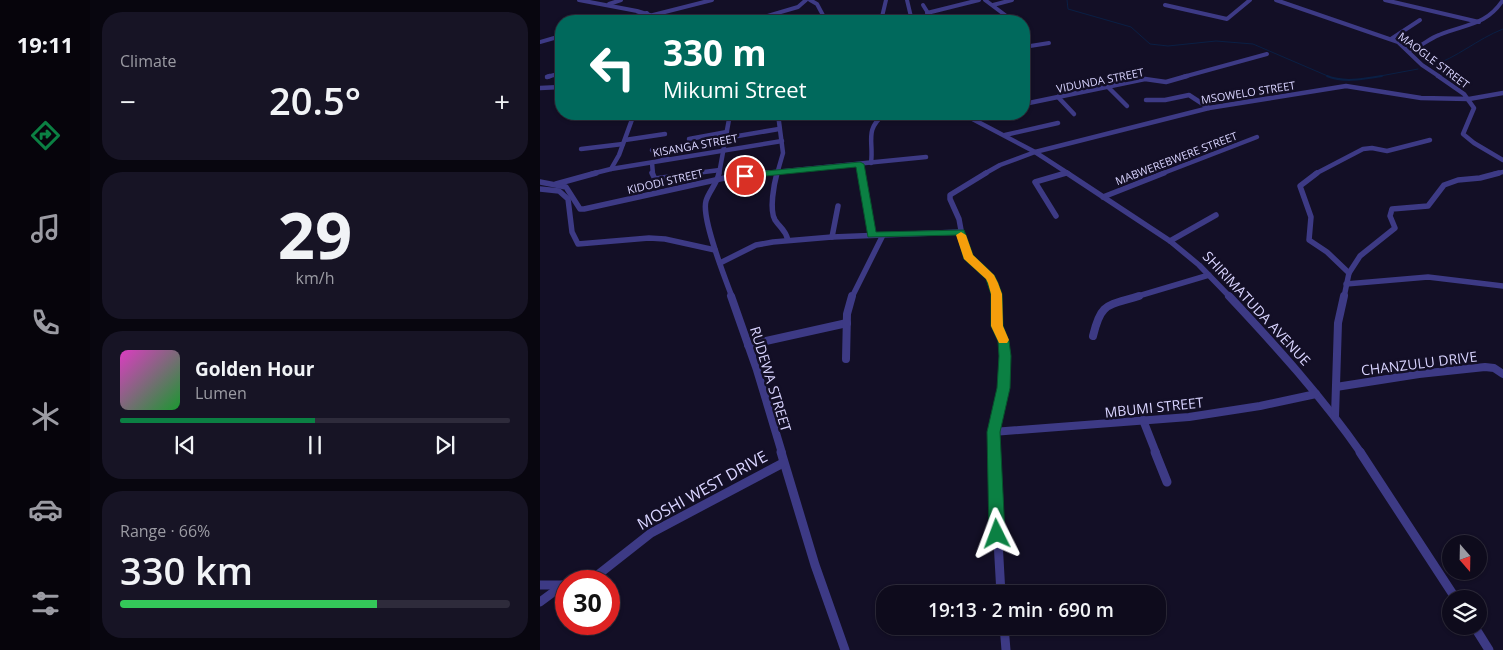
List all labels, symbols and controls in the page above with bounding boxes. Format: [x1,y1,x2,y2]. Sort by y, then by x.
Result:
street label: MAOGLE STREET [1395,28,1473,92]
text: 19:11 [17,29,73,59]
text: 330 m [663,29,767,76]
icon: left [580,35,645,100]
text: Climate [120,50,177,72]
street label: VIDUNDA STREET [1055,64,1145,96]
text: 20.5° [269,74,361,126]
text: Mikumi Street [663,74,806,104]
street label: MSOWELO STREET [1200,77,1296,107]
text: − [120,82,136,120]
text: + [494,82,510,120]
icon: directions [28,118,63,153]
street label: MABWEREBWERE STREET [1113,128,1239,188]
street label: KISANGA STREET [651,130,739,160]
pin [724,155,766,197]
icon: arrive [731,162,759,190]
street label: KIDODI STREET [626,165,704,197]
text: 29 [278,190,352,278]
icon: music [28,211,63,246]
street label: SHIRIMATUDA AVENUE [1199,247,1315,369]
text: km/h [296,267,334,289]
icon: phone [28,305,63,340]
street label: RUDEWA STREET [746,324,796,434]
street label: CHANZULU DRIVE [1360,346,1478,380]
text: Golden Hour [195,356,314,382]
text: Lumen [195,382,247,404]
street label: MBUMI STREET [1104,392,1205,422]
icon: climate [28,399,63,434]
icon: previous [171,431,199,459]
icon: pause [301,431,329,459]
icon: next [431,431,459,459]
street label: MOSHI WEST DRIVE [633,445,771,535]
icon: car [28,492,63,527]
position arrow [970,507,1022,559]
text: Range · 66% [120,520,210,542]
north arrow [1442,535,1488,580]
map controls [1442,535,1487,635]
text: 330 km [120,544,253,596]
speed limit sign: 30 [555,570,620,635]
icon: filters [28,586,63,621]
button: layers [1442,590,1487,635]
text: 19:13 · 2 min · 690 m [928,597,1114,623]

